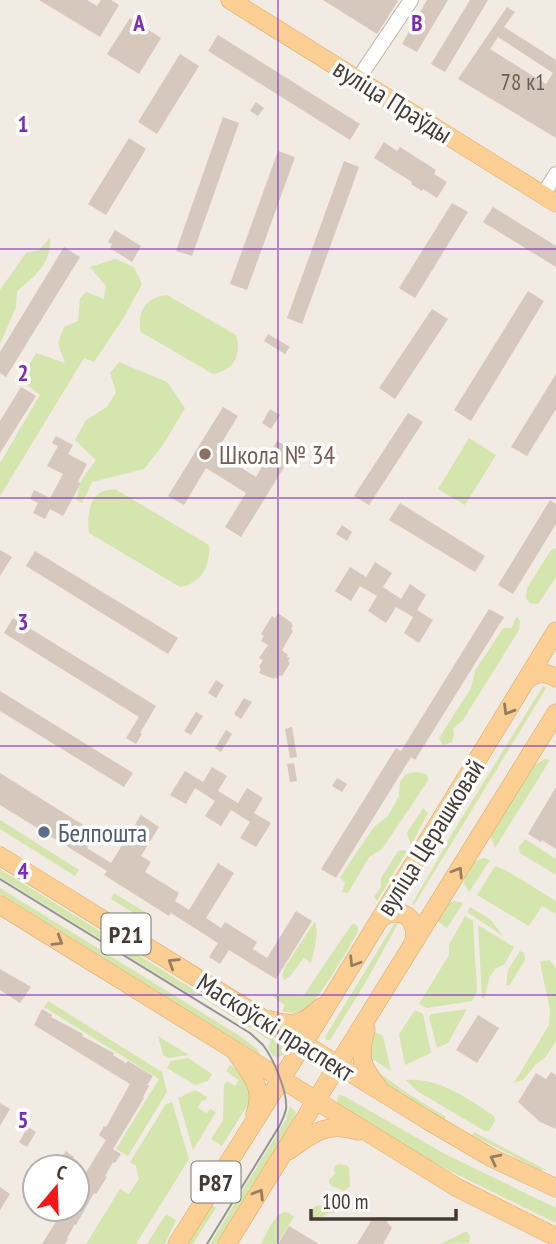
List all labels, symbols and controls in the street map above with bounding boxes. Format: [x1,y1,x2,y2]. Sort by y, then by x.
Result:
text: A [132,8,145,37]
text: B [411,8,423,37]
street label: вуліца Праўды [328,52,458,150]
house number: 78 к1 [501,67,545,96]
text: 1 [18,109,29,138]
text: 2 [18,358,29,387]
place label: Школа № 34 [219,438,335,471]
marker: Школа № 34 [197,446,213,462]
text: 3 [18,607,29,636]
one-way arrow [503,703,516,716]
street label: вуліца Церашковай [369,752,491,922]
place label: Белпошта [58,816,147,849]
marker: Белпошта [36,824,52,840]
text: 4 [18,856,29,885]
one-way arrow [449,866,462,879]
road number: Р21 [102,914,150,954]
one-way arrow [50,933,63,946]
one-way arrow [349,955,362,968]
one-way arrow [167,958,180,971]
street label: Маскоўскі праспект [191,965,361,1089]
text: 5 [18,1105,29,1134]
north arrow [21,1153,91,1223]
one-way arrow [489,1153,502,1167]
text: С [54,1159,70,1185]
road number: Р87 [192,1162,241,1202]
scale bar [311,1178,456,1222]
text: 100 m [322,1188,368,1215]
one-way arrow [250,1189,263,1202]

